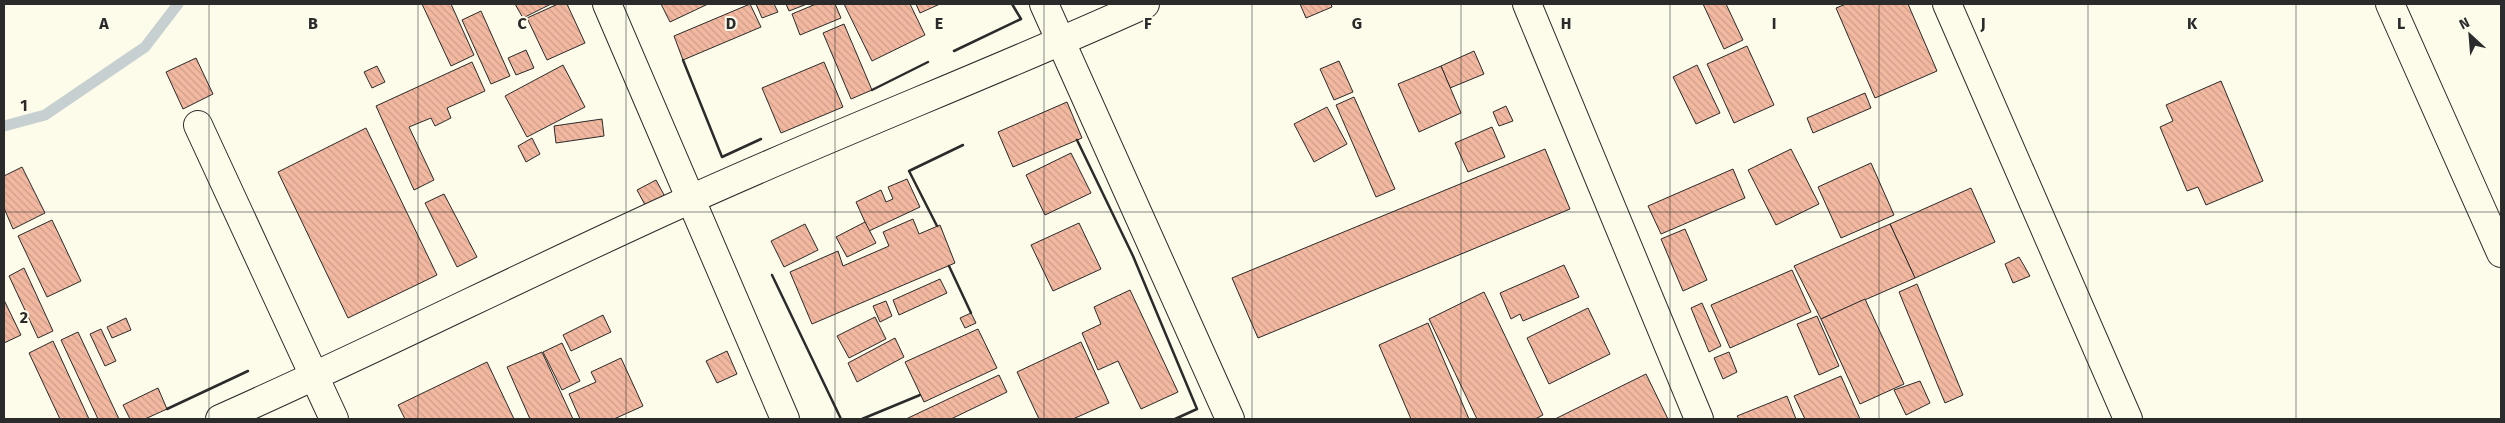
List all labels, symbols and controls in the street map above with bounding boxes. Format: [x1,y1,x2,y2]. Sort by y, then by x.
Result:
north arrow [2445,10,2495,60]
text: A [98,14,109,33]
text: B [308,14,318,33]
text: C [517,14,527,33]
text: D [726,14,736,33]
text: E [935,14,943,33]
text: F [1144,14,1152,33]
text: G [1352,14,1362,33]
text: H [1561,14,1571,33]
text: I [1772,14,1776,33]
text: J [1979,14,1986,33]
text: K [2187,14,2198,33]
text: L [2397,14,2405,33]
text: N [2457,14,2472,33]
text: 1 [20,96,28,115]
text: 2 [20,308,28,327]

